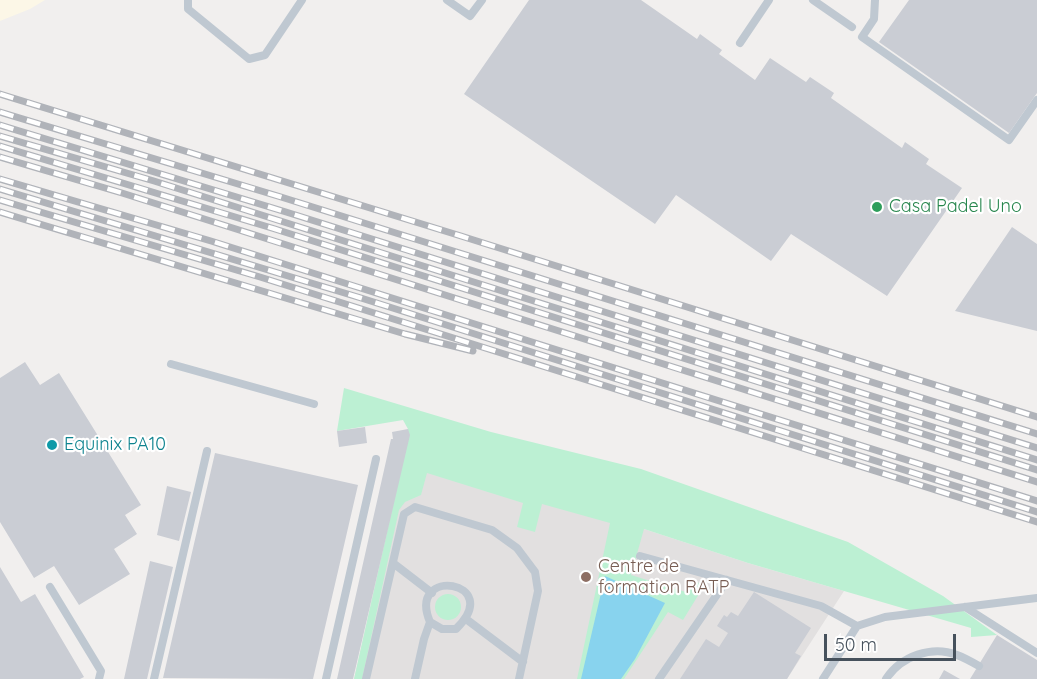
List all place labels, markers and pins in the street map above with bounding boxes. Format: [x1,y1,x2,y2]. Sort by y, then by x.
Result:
place label: Casa Padel Uno [889,196,1022,218]
marker: Casa Padel Uno [870,200,884,214]
place label: Equinix PA10 [64,434,166,456]
marker: Equinix PA10 [45,438,59,452]
place label: Centre de formation RATP [598,556,729,598]
marker: Centre de formation RATP [579,570,593,584]

